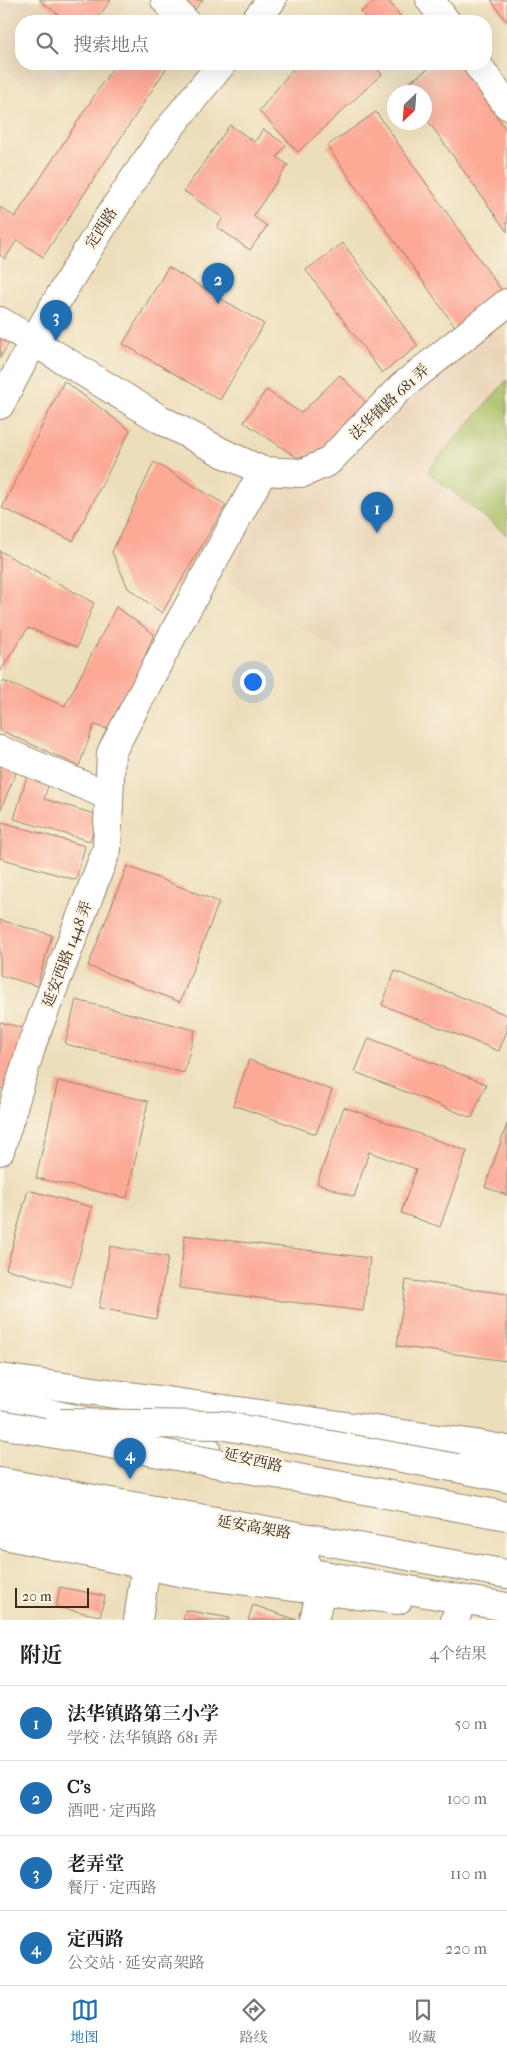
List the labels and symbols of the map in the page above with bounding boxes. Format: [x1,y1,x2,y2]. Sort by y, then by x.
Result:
north arrow [387,85,432,130]
street label: 定西路 [81,204,121,252]
pin: 2 [202,263,234,304]
pin: 3 [40,300,72,341]
street label: 法华镇路 681 弄 [345,360,433,444]
pin: 1 [361,492,393,533]
your location [240,669,266,695]
street label: 延安西路 1448 弄 [39,898,95,1010]
pin: 4 [114,1438,146,1479]
street label: 延安西路 [222,1444,284,1476]
street label: 延安高架路 [215,1512,293,1542]
scale bar [15,1585,89,1608]

